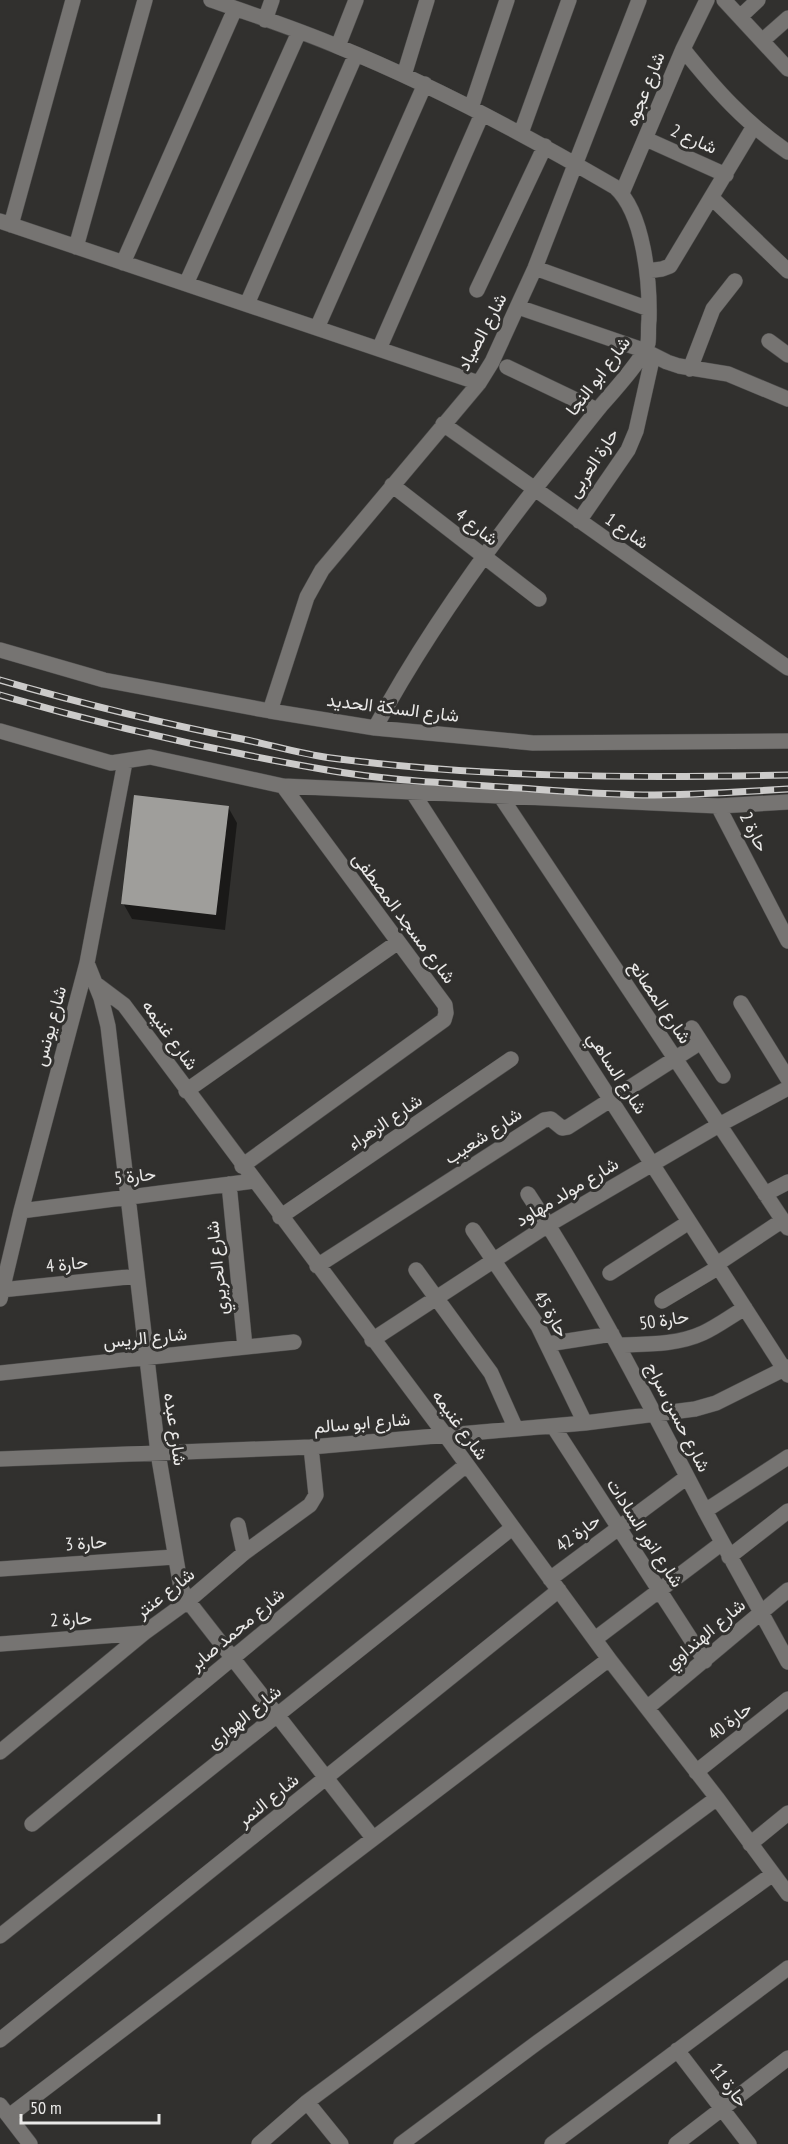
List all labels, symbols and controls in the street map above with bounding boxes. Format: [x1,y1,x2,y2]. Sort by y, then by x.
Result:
street label: شارع عجوه [619,48,671,130]
street label: شارع 2 [667,118,721,160]
street label: شارع الصياد [452,289,512,375]
street label: شارع ابو النجا [560,331,636,421]
street label: حارة العربى [562,424,624,502]
street label: شارع 4 [451,503,503,551]
street label: شارع 1 [600,507,654,555]
street label: شارع السكة الحديد [325,688,461,728]
street label: حارة 2 [735,808,774,856]
street label: شارع مسجد المصطفى [347,848,461,988]
street label: شارع المصانع [623,956,697,1048]
street label: شارع يونس [28,983,72,1069]
street label: شارع غنيمه [136,995,204,1075]
street label: شارع الساهي [579,1027,653,1120]
street label: شارع الزهراء [343,1088,427,1156]
street label: شارع شعيب [440,1102,526,1170]
street label: شارع مولد مهاود [511,1152,623,1232]
street label: حارة 5 [113,1162,157,1189]
street label: شارع الحريري [200,1219,237,1316]
street label: حارة 4 [45,1250,89,1277]
street label: حارة 45 [529,1286,574,1341]
street label: حارة 50 [637,1304,690,1335]
street label: شارع الريس [102,1322,188,1354]
street label: شارع حسن سراج [640,1358,716,1476]
street label: شارع غنيمه [426,1385,494,1465]
street label: شارع عبده [158,1391,192,1467]
street label: شارع ابو سالم [313,1407,411,1439]
street label: شارع انور السادات [601,1474,689,1592]
street label: حارة 42 [551,1508,605,1557]
street label: حارة 3 [64,1530,108,1555]
street label: شارع عنتر [130,1562,200,1624]
street label: شارع محمد صابر [183,1582,290,1677]
street label: شارع الهنداوي [659,1593,753,1677]
street label: حارة 2 [49,1606,93,1631]
street label: شارع الهوارى [202,1680,286,1754]
street label: حارة 40 [703,1696,756,1745]
street label: شارع النمر [231,1768,304,1833]
street label: حارة 11 [705,2058,754,2112]
scale bar [21,2087,159,2125]
text: 50 m [30,2096,62,2119]

